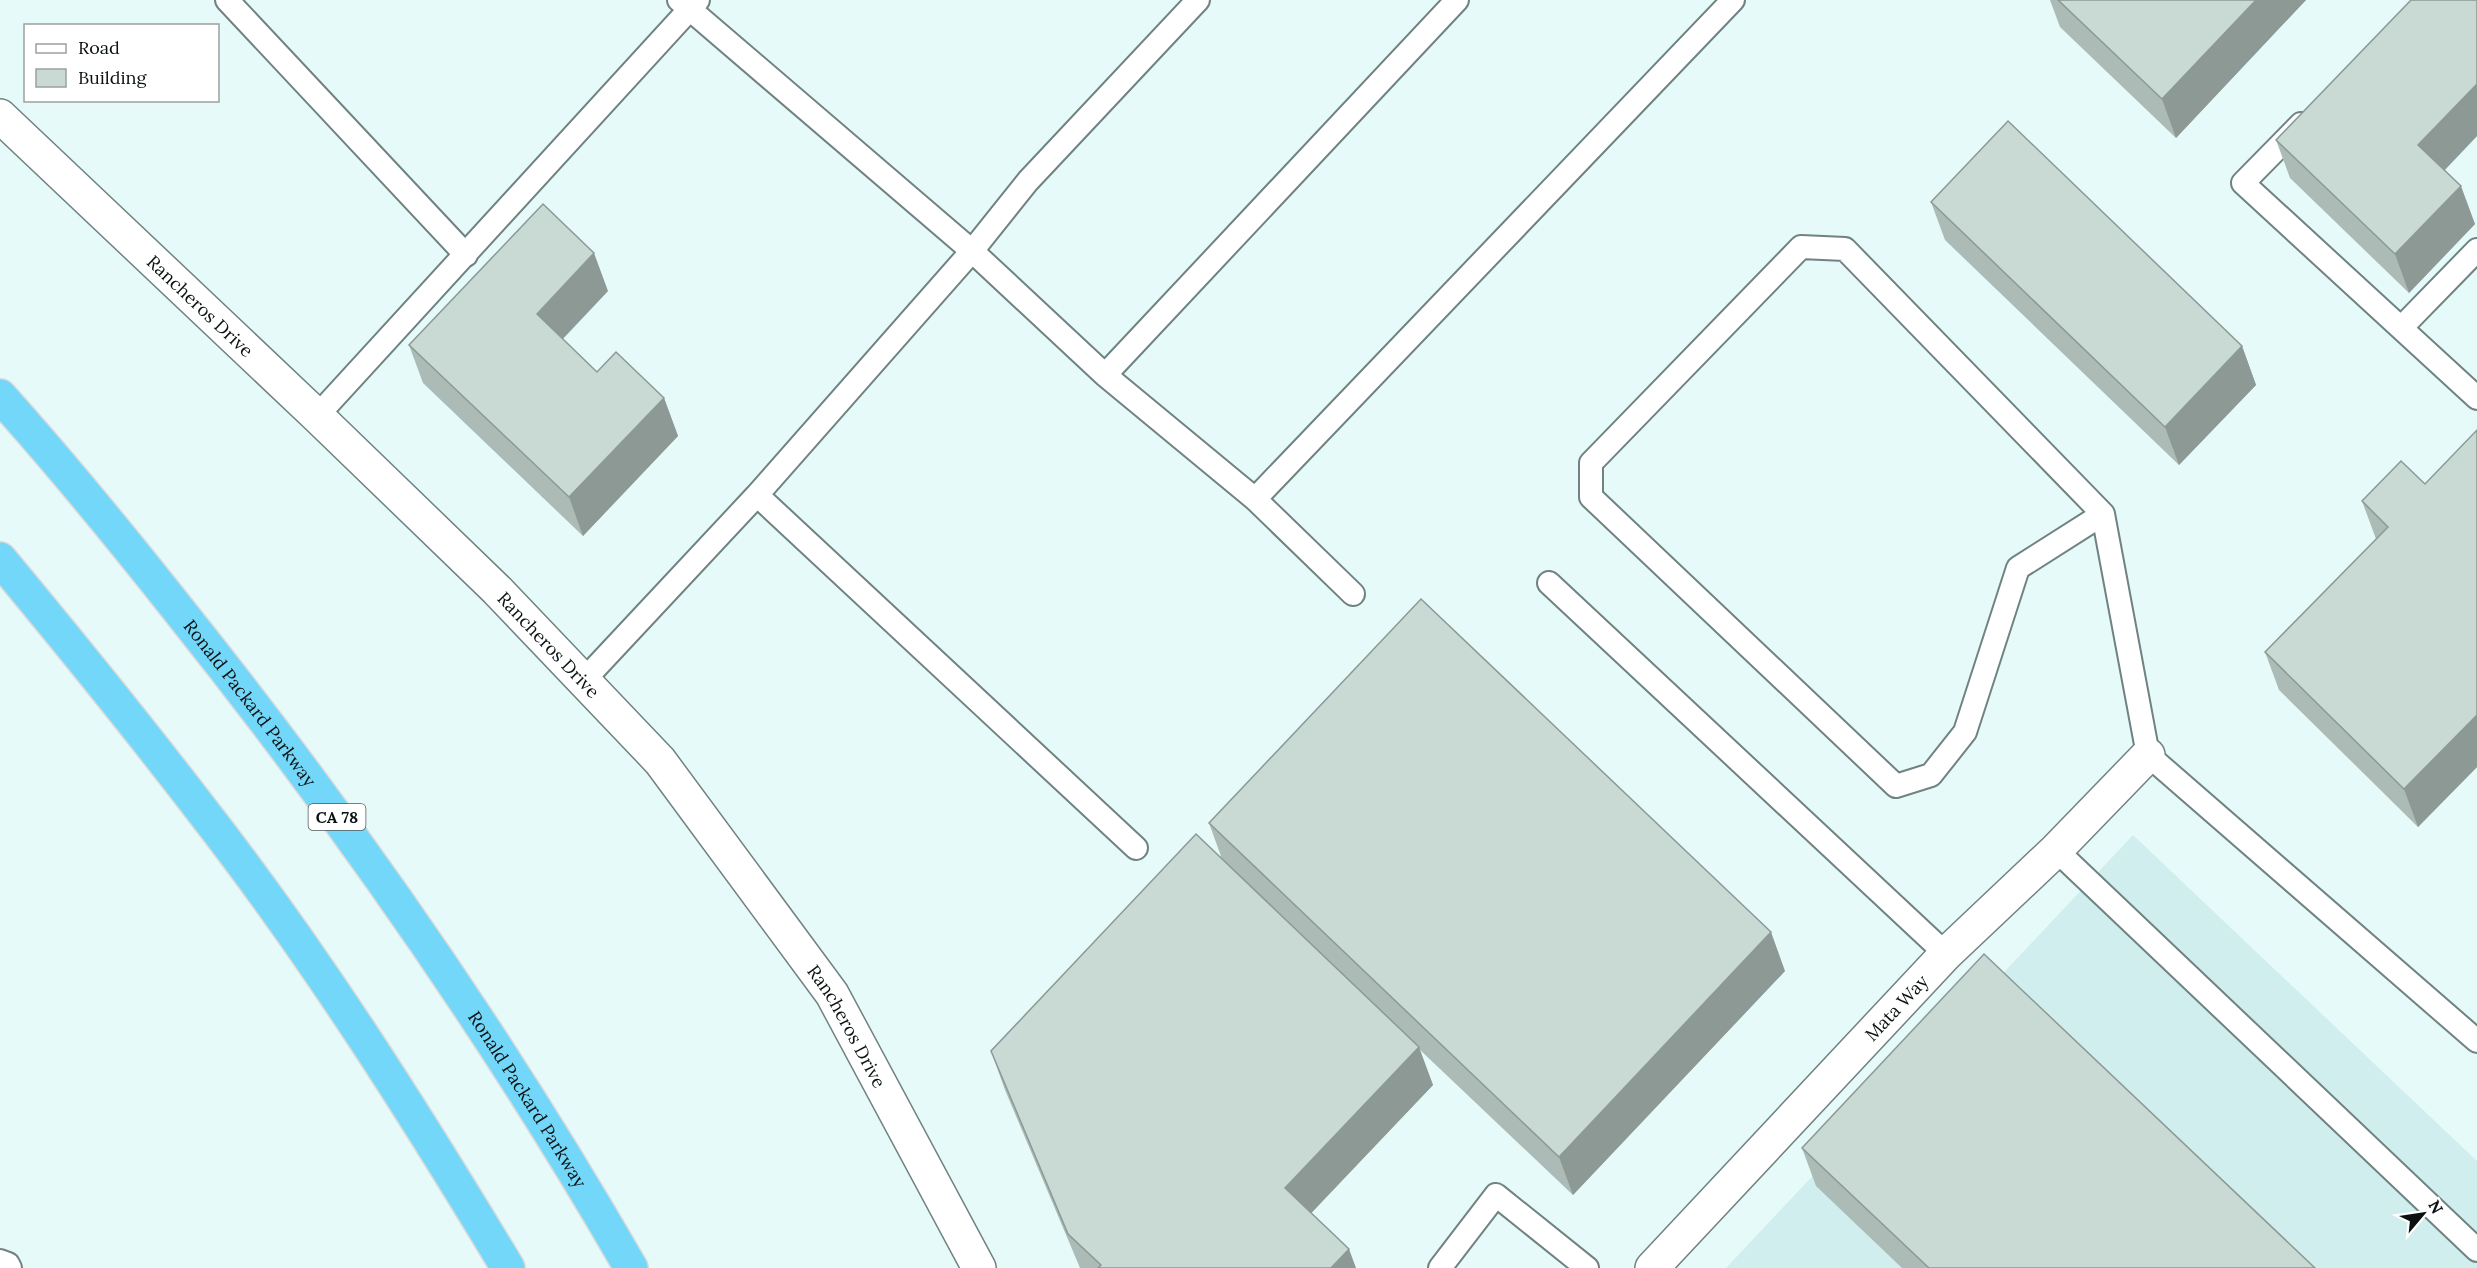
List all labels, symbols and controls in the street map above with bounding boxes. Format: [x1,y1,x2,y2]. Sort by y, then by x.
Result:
legend [24,24,219,102]
text: Road [78,36,120,59]
text: Building [78,66,148,89]
street label: Rancheros Drive [142,250,259,362]
street label: Rancheros Drive [493,587,605,702]
street label: Ronald Packard Parkway [179,615,322,791]
road number: CA 78 [308,804,366,830]
street label: Rancheros Drive [803,960,892,1092]
street label: Mata Way [1859,969,1933,1045]
street label: Ronald Packard Parkway [463,1006,592,1192]
north arrow [2393,1184,2453,1244]
text: N [2424,1196,2448,1217]

